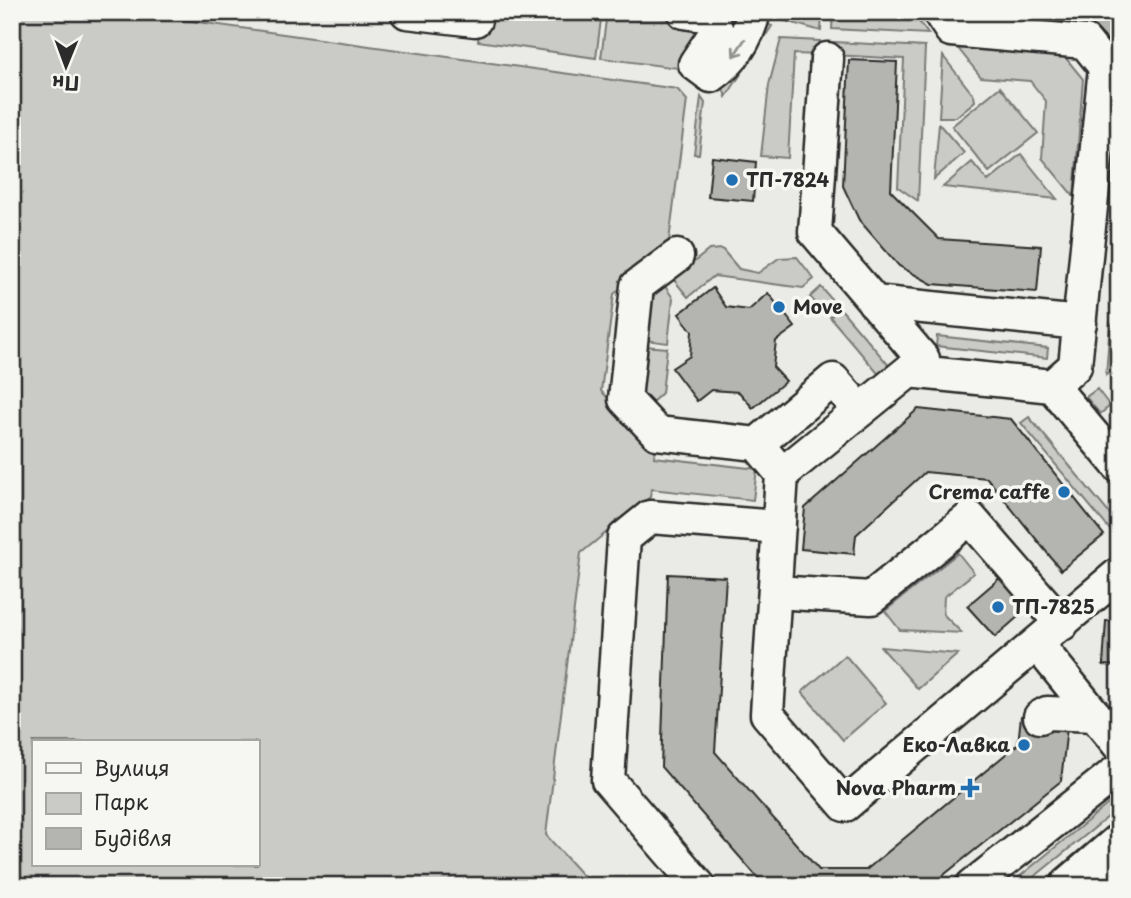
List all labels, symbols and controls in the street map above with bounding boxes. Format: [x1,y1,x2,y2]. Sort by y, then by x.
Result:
north arrow [32,32,102,102]
one-way arrow [731,38,745,58]
text: Пн [52,70,80,98]
place label: ТП-7824 [746,165,829,193]
marker: ТП-7824 [724,172,740,188]
place label: Move [793,292,843,320]
marker: Move [771,299,787,315]
place label: Crema caffe [928,477,1050,505]
marker: Crema caffe [1056,484,1072,500]
place label: ТП-7825 [1012,592,1095,620]
marker: ТП-7825 [990,599,1006,615]
place label: Еко-Лавка [902,730,1010,758]
marker: Еко-Лавка [1016,737,1032,753]
legend [32,740,259,866]
text: Вулиця [94,751,170,783]
place label: Nova Pharm [836,773,956,801]
marker: Nova Pharm [962,780,978,796]
text: Парк [94,785,149,817]
text: Будівля [94,821,172,853]

